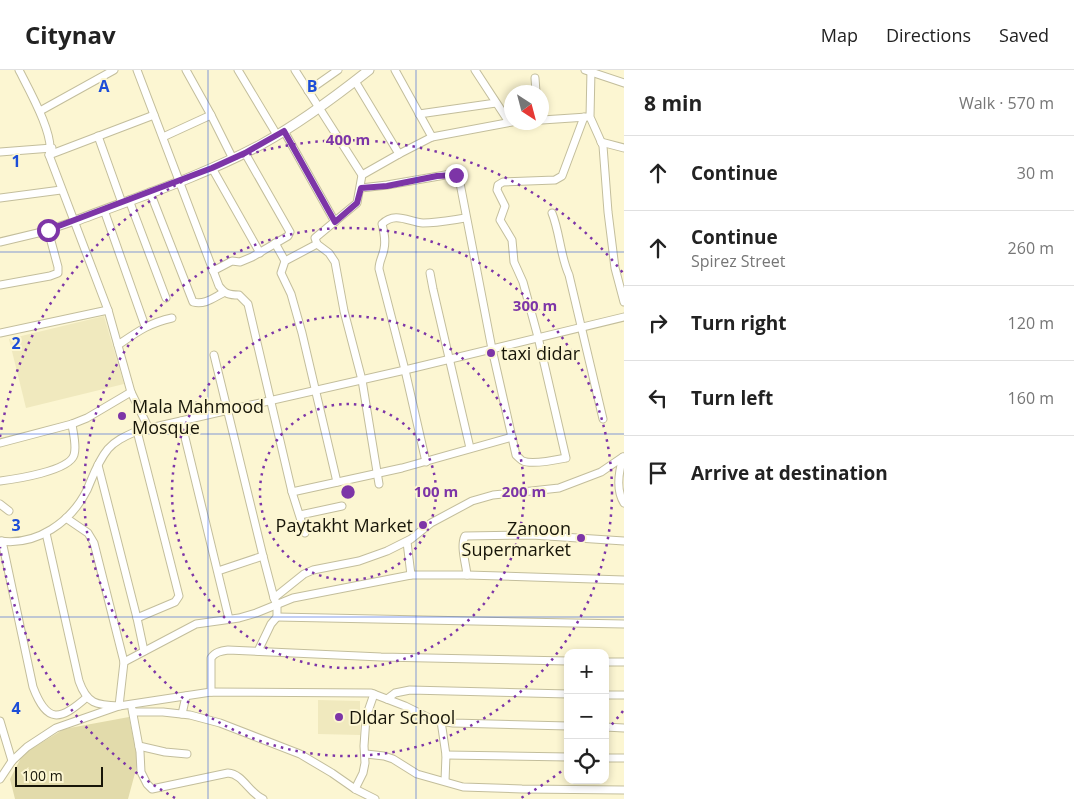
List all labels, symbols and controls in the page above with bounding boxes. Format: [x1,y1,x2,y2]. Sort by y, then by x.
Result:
text: Citynav [25,18,116,51]
text: Map [821,23,858,47]
text: Directions [886,23,971,47]
text: Saved [999,23,1049,47]
text: A [98,75,110,97]
text: B [307,75,317,97]
north arrow [504,85,549,130]
text: 8 min [644,89,702,117]
text: Walk · 570 m [959,92,1054,114]
text: 400 m [326,129,370,149]
text: 1 [11,150,21,172]
icon: ahead [644,159,672,187]
text: Continue [691,160,778,186]
text: 30 m [1017,162,1054,184]
route end [445,164,468,187]
route start [37,219,60,242]
text: Continue [691,224,778,250]
icon: ahead [644,234,672,262]
text: 260 m [1008,237,1054,259]
text: Spirez Street [691,250,785,272]
text: 300 m [513,295,557,315]
icon: right [644,309,672,337]
text: Turn right [691,310,786,336]
text: 120 m [1008,312,1054,334]
text: 2 [11,332,21,354]
place label: taxi didar [501,341,581,365]
marker: taxi didar [485,347,497,359]
icon: left [644,384,672,412]
text: Turn left [691,385,773,411]
text: 160 m [1008,387,1054,409]
place label: Mala Mahmood Mosque [132,394,264,439]
marker: Mala Mahmood Mosque [116,410,128,422]
icon: arrive [644,459,672,487]
text: Arrive at destination [691,460,888,486]
text: 100 m [414,481,458,501]
text: 200 m [502,481,546,501]
centre of rings [339,483,357,501]
place label: Paytakht Market [276,513,413,537]
text: 3 [11,514,21,536]
place label: Zanoon Supermarket [462,516,571,561]
marker: Paytakht Market [417,519,429,531]
marker: Zanoon Supermarket [575,532,587,544]
map controls [564,649,609,784]
button: + [564,649,609,694]
button: − [564,694,609,739]
text: 4 [11,697,21,719]
place label: Dldar School [349,705,455,729]
marker: Dldar School [333,711,345,723]
button: locate [564,739,609,784]
scale bar [15,764,102,787]
text: 100 m [22,766,63,785]

